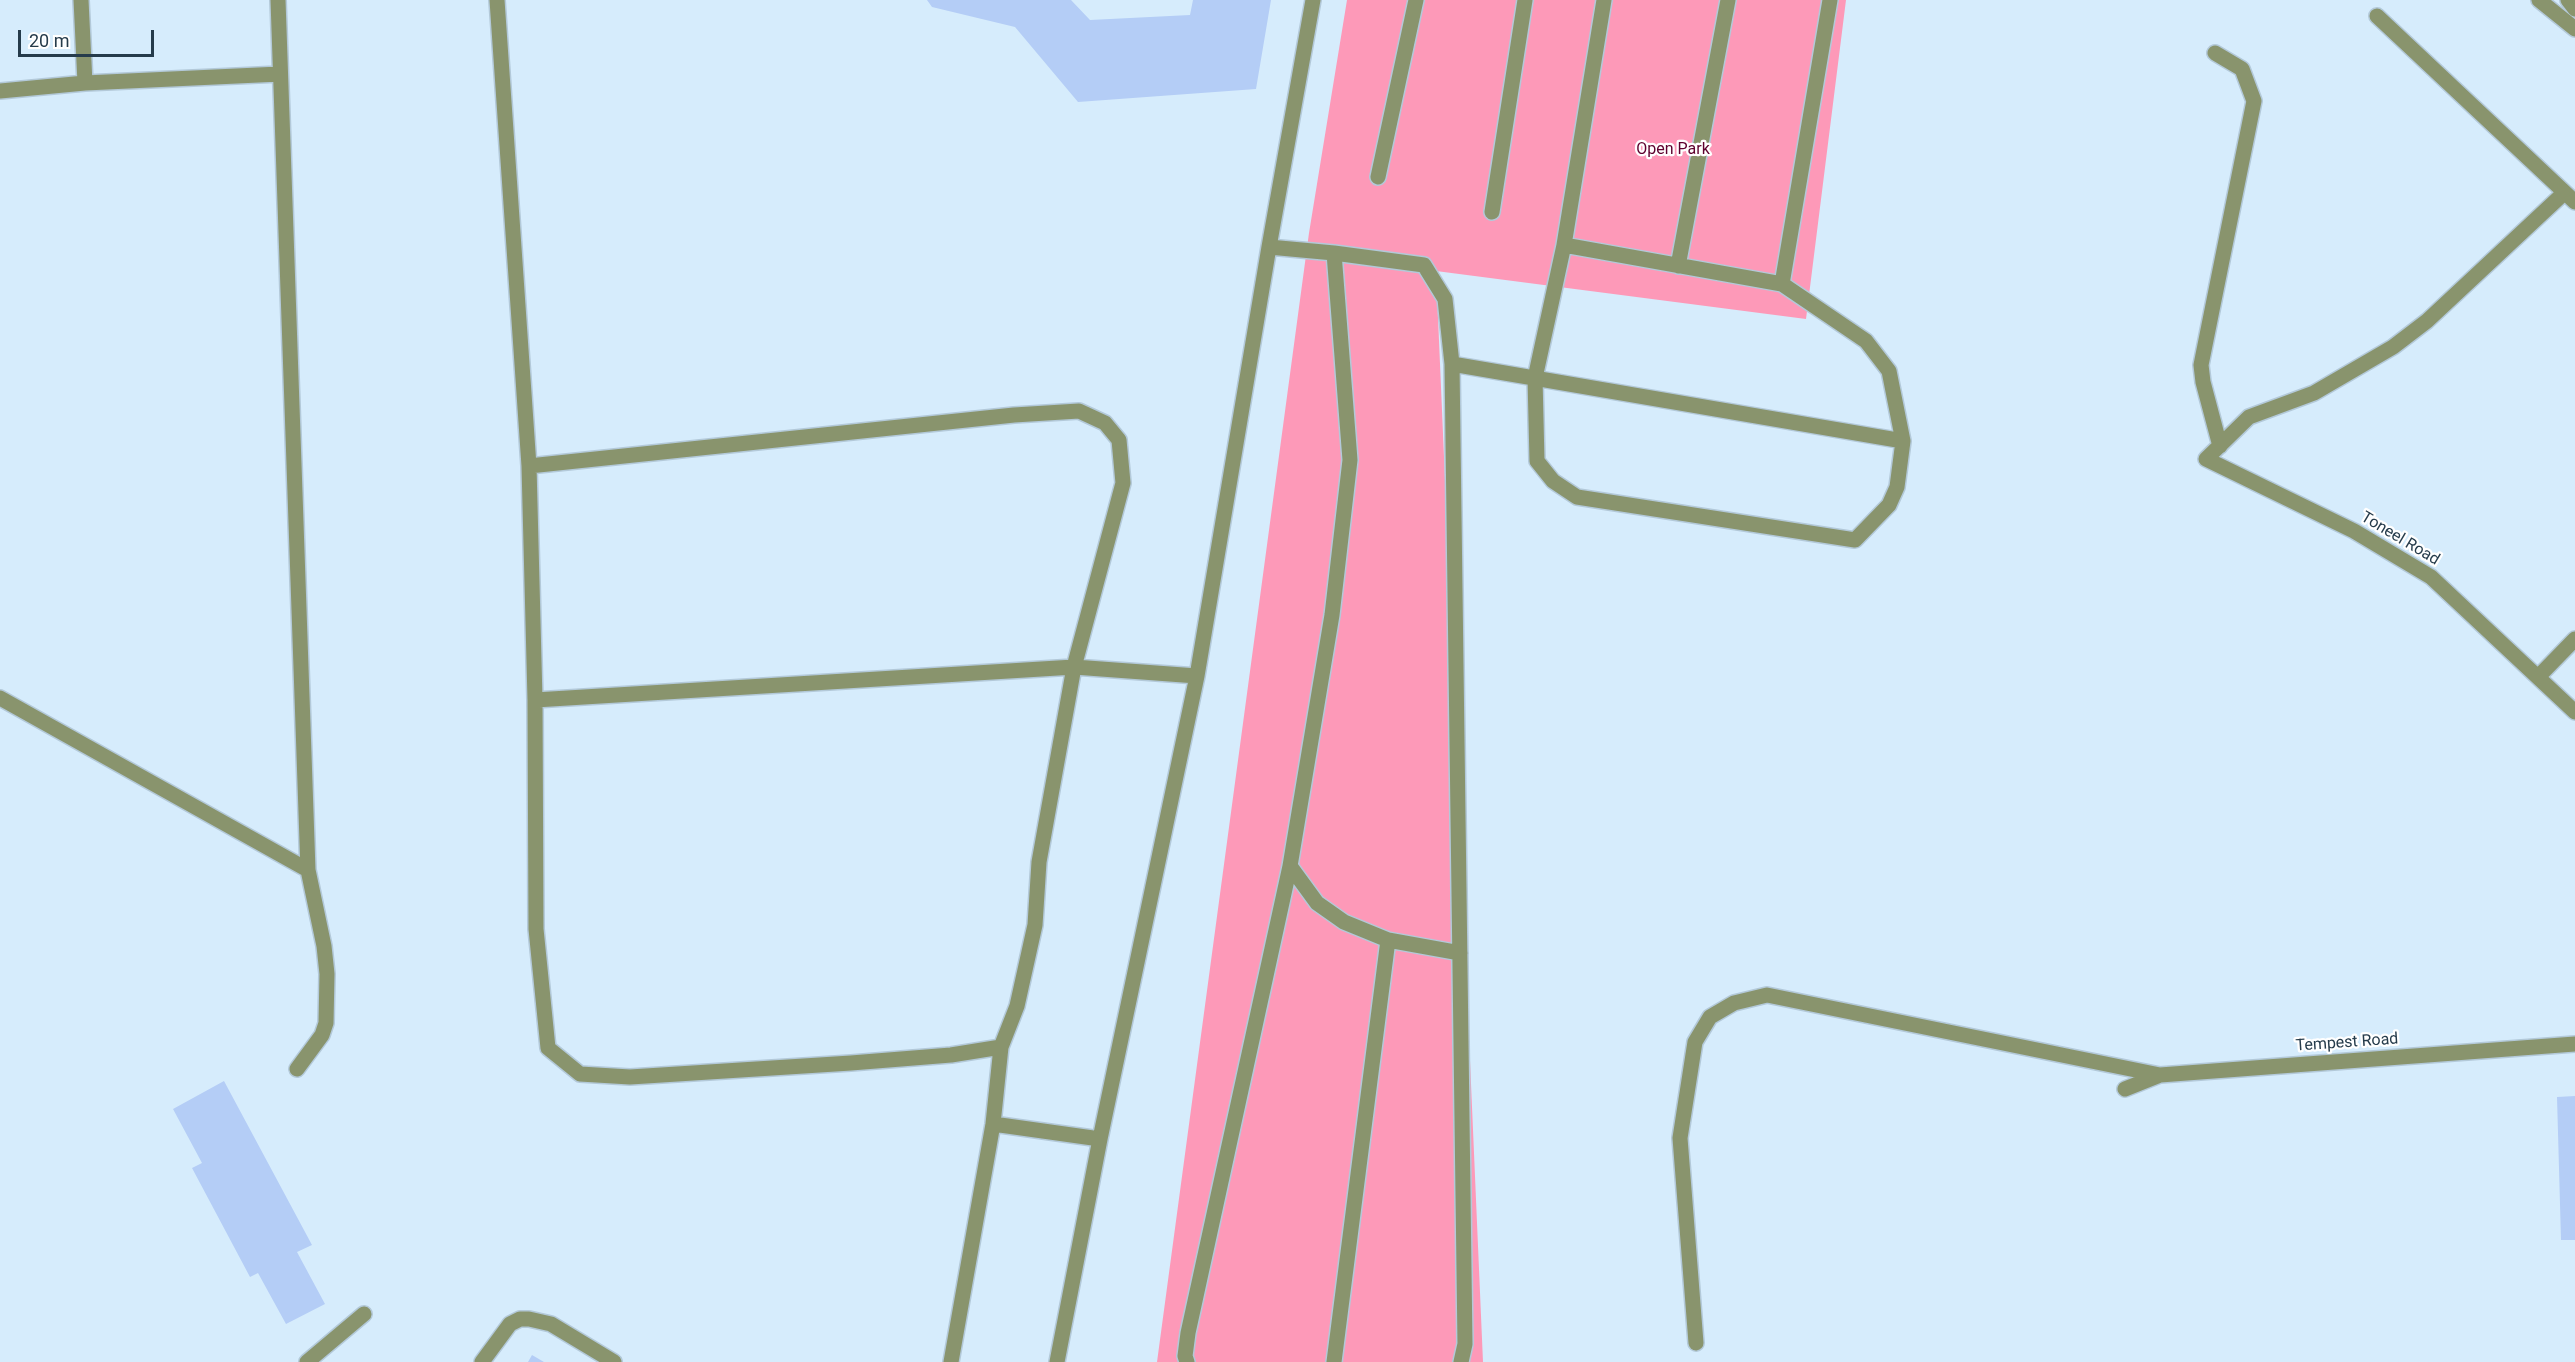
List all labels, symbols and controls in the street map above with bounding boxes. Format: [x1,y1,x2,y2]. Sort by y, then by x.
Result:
scale bar [21,18,158,56]
text: 20 m [29,30,69,51]
park label: Open Park [1636,140,1710,160]
street label: Toneel Road [2357,508,2443,570]
street label: Tempest Road [2295,1030,2399,1056]

